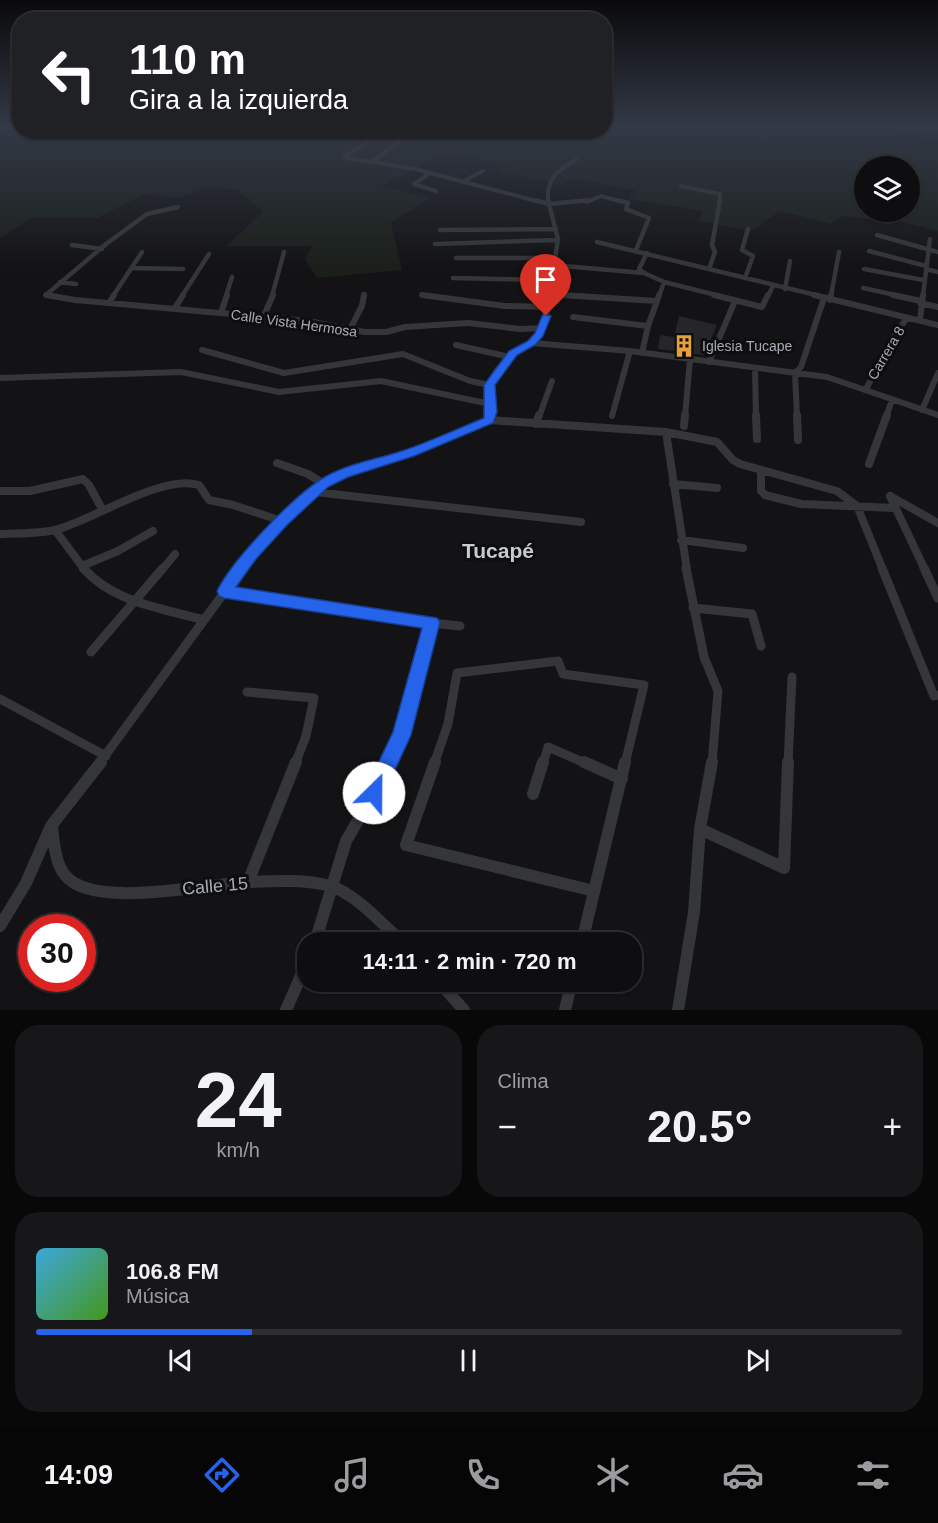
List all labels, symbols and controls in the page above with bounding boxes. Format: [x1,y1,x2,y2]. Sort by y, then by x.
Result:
icon: left [30,36,108,114]
text: 110 m [129,36,246,83]
text: Gira a la izquierda [129,85,348,115]
map controls [854,156,920,222]
button: layers [854,156,920,222]
pin [520,254,571,316]
icon: arrive [529,263,562,296]
street label: Calle Vista Hermosa [230,306,358,340]
street label: Carrera 8 [864,323,908,383]
building icon: Iglesia Tucape [671,333,697,359]
place label: Iglesia Tucape [702,338,792,354]
district label: Tucapé [462,539,534,562]
position arrow [342,761,406,825]
street label: Calle 15 [181,873,249,899]
speed limit sign: 30 [18,914,96,992]
text: 14:11 · 2 min · 720 m [363,949,577,974]
text: 24 [195,1056,282,1144]
text: Clima [498,1070,549,1092]
text: 20.5° [647,1101,753,1152]
text: − [498,1108,517,1145]
text: + [883,1108,902,1145]
text: km/h [217,1139,260,1161]
text: 106.8 FM [126,1259,219,1284]
text: Música [126,1285,189,1307]
icon: previous [164,1344,197,1377]
icon: pause [452,1344,485,1377]
icon: next [741,1344,774,1377]
icon: directions [201,1454,243,1496]
icon: music [331,1454,373,1496]
icon: phone [462,1454,504,1496]
icon: climate [592,1454,634,1496]
icon: car [722,1454,764,1496]
icon: filters [852,1454,894,1496]
text: 14:09 [44,1460,113,1490]

